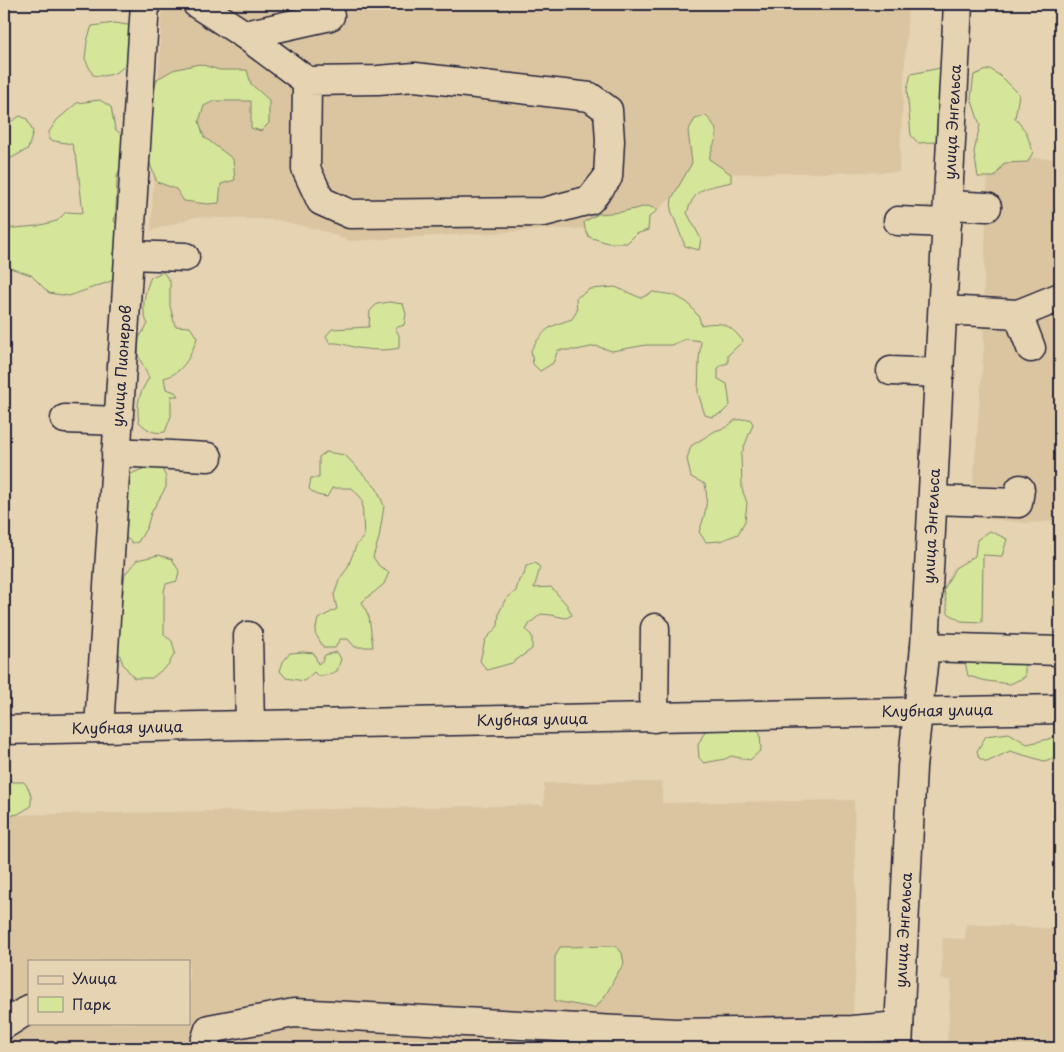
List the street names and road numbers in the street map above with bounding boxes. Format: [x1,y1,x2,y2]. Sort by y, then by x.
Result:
street label: улица Энгельса [937,63,966,180]
street label: улица Пионеров [105,304,136,428]
street label: улица Энгельса [916,467,945,584]
street label: Клубная улица [881,697,993,722]
street label: Клубная улица [476,706,588,731]
street label: Клубная улица [71,714,183,739]
street label: улица Энгельса [888,871,917,988]

